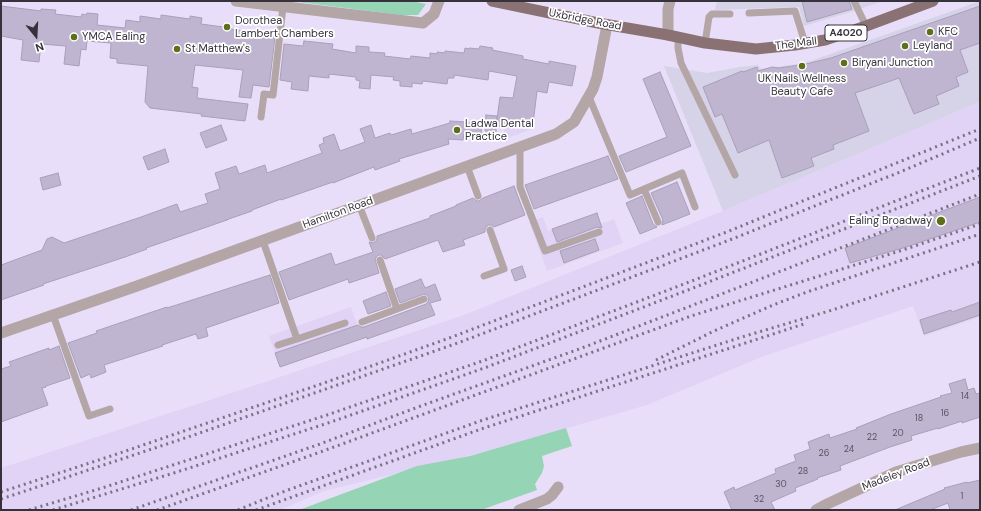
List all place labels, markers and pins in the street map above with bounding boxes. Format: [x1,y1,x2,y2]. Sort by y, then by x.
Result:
place label: Dorothea Lambert Chambers [235,14,334,40]
marker: Dorothea Lambert Chambers [222,22,232,32]
place label: KFC [938,25,958,39]
marker: KFC [925,27,935,37]
place label: YMCA Ealing [82,30,145,44]
marker: YMCA Ealing [69,32,79,42]
place label: Leyland [913,39,952,53]
marker: Leyland [900,41,910,51]
place label: St Matthew's [185,42,250,56]
marker: St Matthew's [172,44,182,54]
place label: Biryani Junction [852,56,933,70]
marker: Biryani Junction [839,58,849,68]
marker: UK Nails Wellness Beauty Cafe [797,61,807,71]
place label: UK Nails Wellness Beauty Cafe [758,72,846,98]
place label: Ladwa Dental Practice [465,117,534,143]
marker: Ladwa Dental Practice [452,125,462,135]
place label: Ealing Broadway [849,214,932,228]
marker: Ealing Broadway [935,215,947,227]

